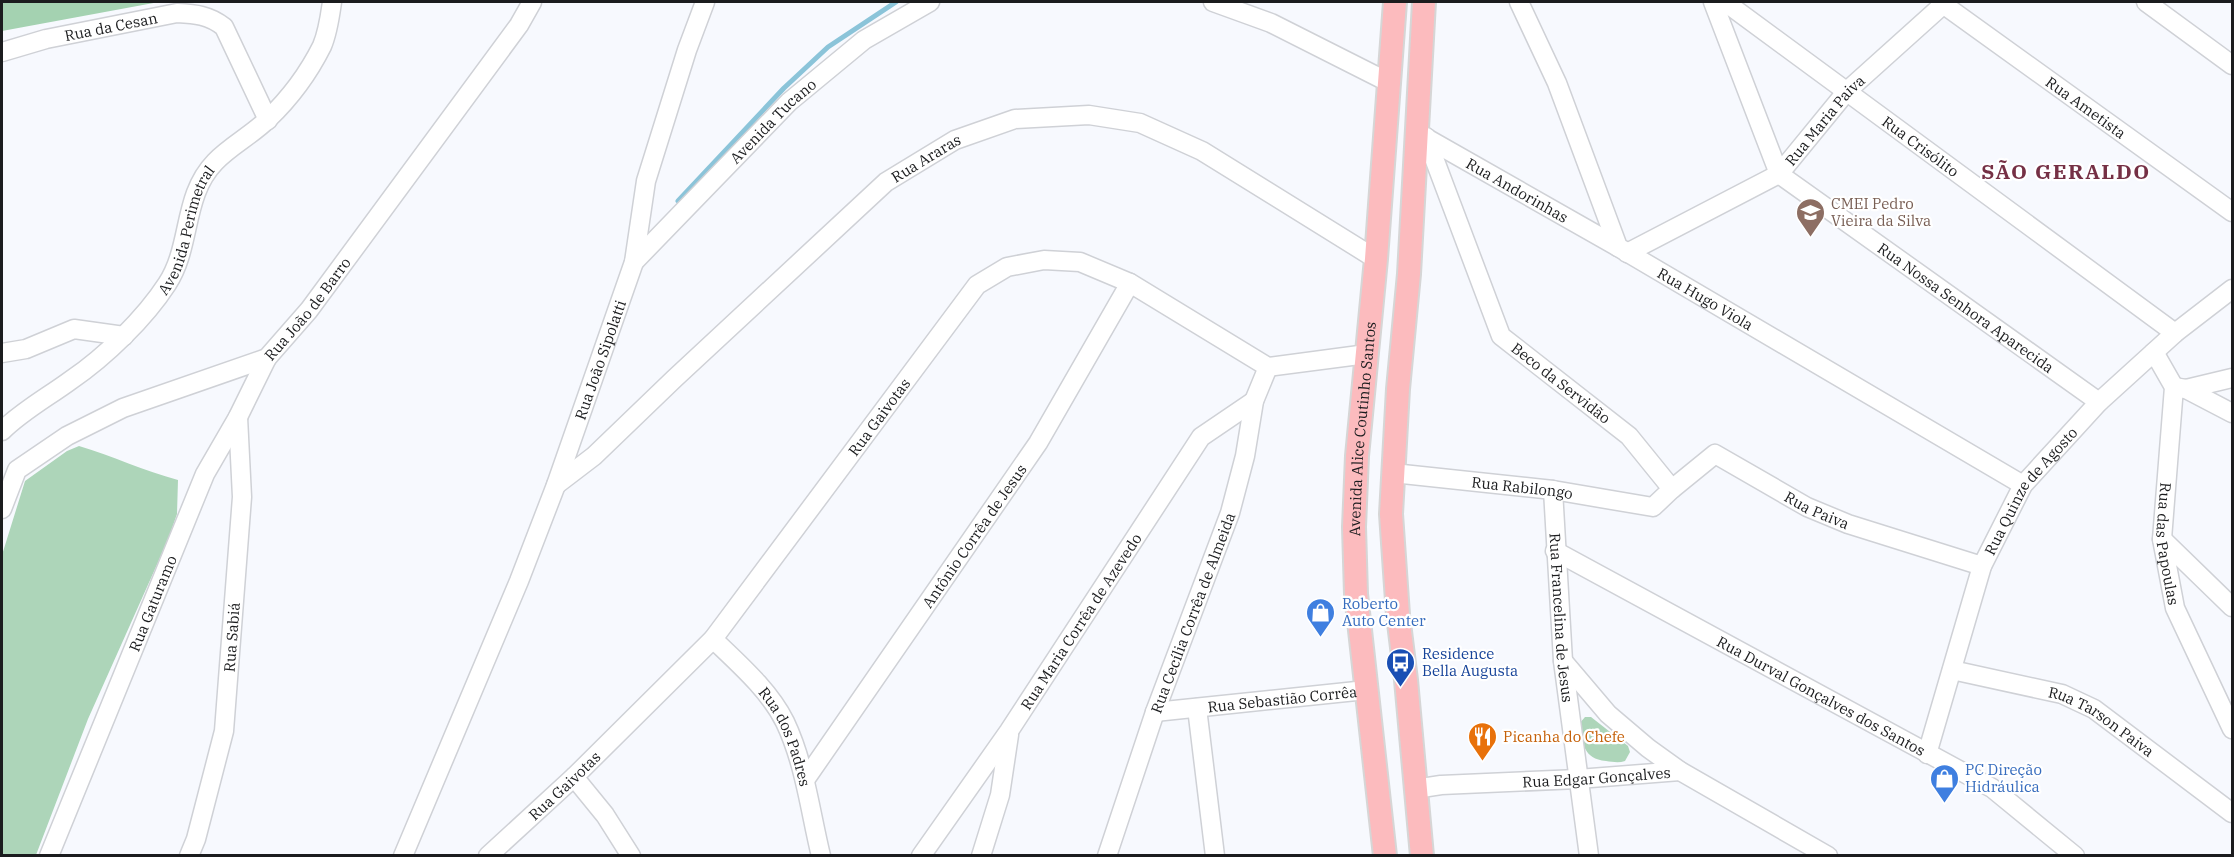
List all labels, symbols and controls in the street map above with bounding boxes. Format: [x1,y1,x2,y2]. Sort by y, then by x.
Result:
street label: Rua da Cesan [63,8,159,45]
street label: Rua Maria Paiva [1780,70,1868,169]
street label: Rua Ametista [2042,72,2130,142]
street label: Avenida Tucano [725,74,820,167]
street label: Rua Crisólito [1879,111,1963,181]
street label: Rua Araras [888,129,963,186]
street label: Rua Andorinhas [1463,153,1572,226]
district label: SÃO GERALDO [1981,157,2151,185]
street label: Avenida Perimetral [153,161,218,298]
place label: CMEI Pedro Vieira da Silva [1831,194,1931,230]
school or university icon: CMEI Pedro Vieira da Silva [1794,196,1826,238]
street label: Rua Nossa Senhora Aparecida [1874,238,2058,377]
street label: Rua João de Barro [260,253,354,364]
street label: Rua Hugo Viola [1654,263,1757,334]
street label: Rua João Sipolatti [570,297,630,422]
street label: Avenida Alice Coutinho Santos [1344,321,1379,537]
street label: Beco da Servidão [1508,338,1614,428]
street label: Rua Gaivotas [844,374,914,459]
street label: Rua Quinze de Agosto [1980,423,2081,558]
street label: Antônio Corrêa de Jesus [918,460,1030,611]
street label: Rua Rabilongo [1471,472,1574,503]
street label: Rua das Papoulas [2152,482,2184,607]
street label: Rua Paiva [1781,487,1852,533]
street label: Rua Cecília Corrêa de Almeida [1146,510,1239,716]
street label: Rua Maria Corrêa de Azevedo [1016,529,1145,713]
street label: Rua Francelina de Jesus [1546,532,1578,704]
street label: Rua Gaturamo [124,552,180,654]
place label: Roberto Auto Center [1342,594,1426,630]
shop icon: Roberto Auto Center [1305,596,1337,638]
street label: Rua Sabiá [219,602,243,673]
street label: Rua Durval Gonçalves dos Santos [1714,631,1929,760]
place label: Residence Bella Augusta [1422,644,1518,680]
bus stop icon: Residence Bella Augusta [1385,646,1417,688]
street label: Rua Sebastião Corrêa [1207,681,1358,716]
street label: Rua Tarson Paiva [2047,682,2158,761]
street label: Rua dos Padres [755,683,815,788]
restaurant icon: Picanha do Chefe [1466,720,1498,762]
place label: Picanha do Chefe [1503,727,1625,746]
street label: Rua Gaivotas [524,747,604,824]
place label: PC Direção Hidráulica [1965,760,2042,796]
street label: Rua Edgar Gonçalves [1522,762,1671,791]
shop icon: PC Direção Hidráulica [1928,762,1960,804]

